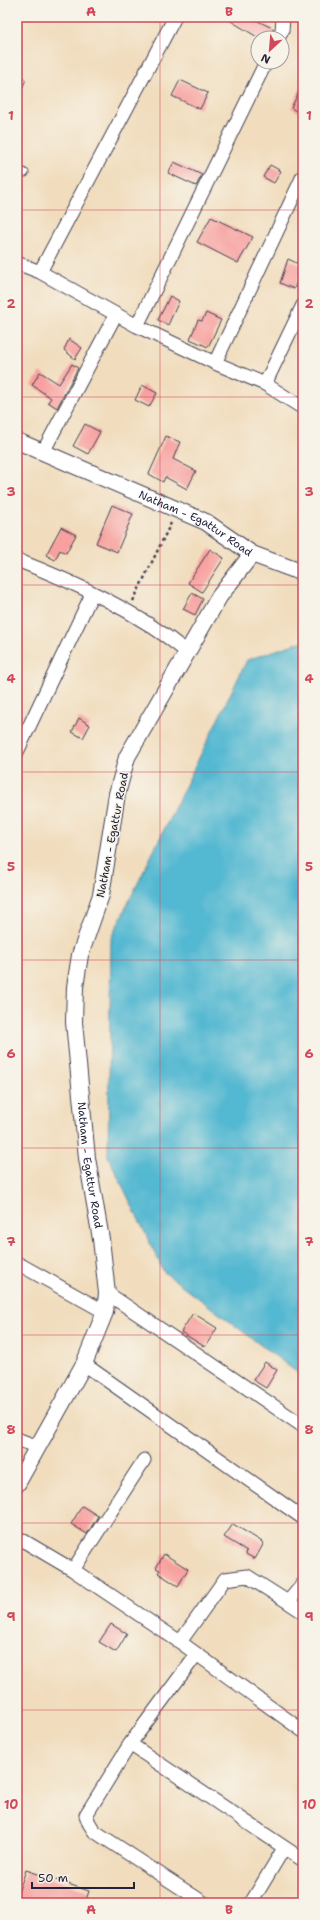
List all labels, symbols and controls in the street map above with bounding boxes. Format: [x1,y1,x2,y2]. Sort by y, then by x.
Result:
text: A [86,3,96,20]
text: B [225,3,233,20]
north arrow [250,30,290,70]
text: N [258,50,273,67]
text: 1 [8,107,14,124]
text: 1 [306,107,312,124]
text: 2 [6,295,16,312]
text: 2 [304,295,314,312]
text: 3 [6,483,16,500]
text: 3 [304,483,314,500]
street label: Natham - Egattur Road [136,487,255,560]
text: 4 [6,670,16,687]
text: 4 [304,670,314,687]
street label: Natham - Egattur Road [93,771,132,899]
text: 5 [7,858,15,875]
text: 5 [305,858,313,875]
text: 6 [6,1045,16,1062]
text: 6 [304,1045,314,1062]
street label: Natham - Egattur Road [74,1101,106,1230]
text: 7 [6,1233,16,1250]
text: 7 [304,1233,314,1250]
text: 8 [6,1421,16,1438]
text: 8 [304,1421,314,1438]
text: 9 [6,1608,16,1625]
text: 9 [304,1608,314,1625]
text: 10 [4,1796,18,1813]
text: 10 [302,1796,316,1813]
scale bar [32,1864,134,1890]
text: 50 m [38,1870,68,1886]
text: A [86,1901,96,1918]
text: B [225,1901,233,1918]

